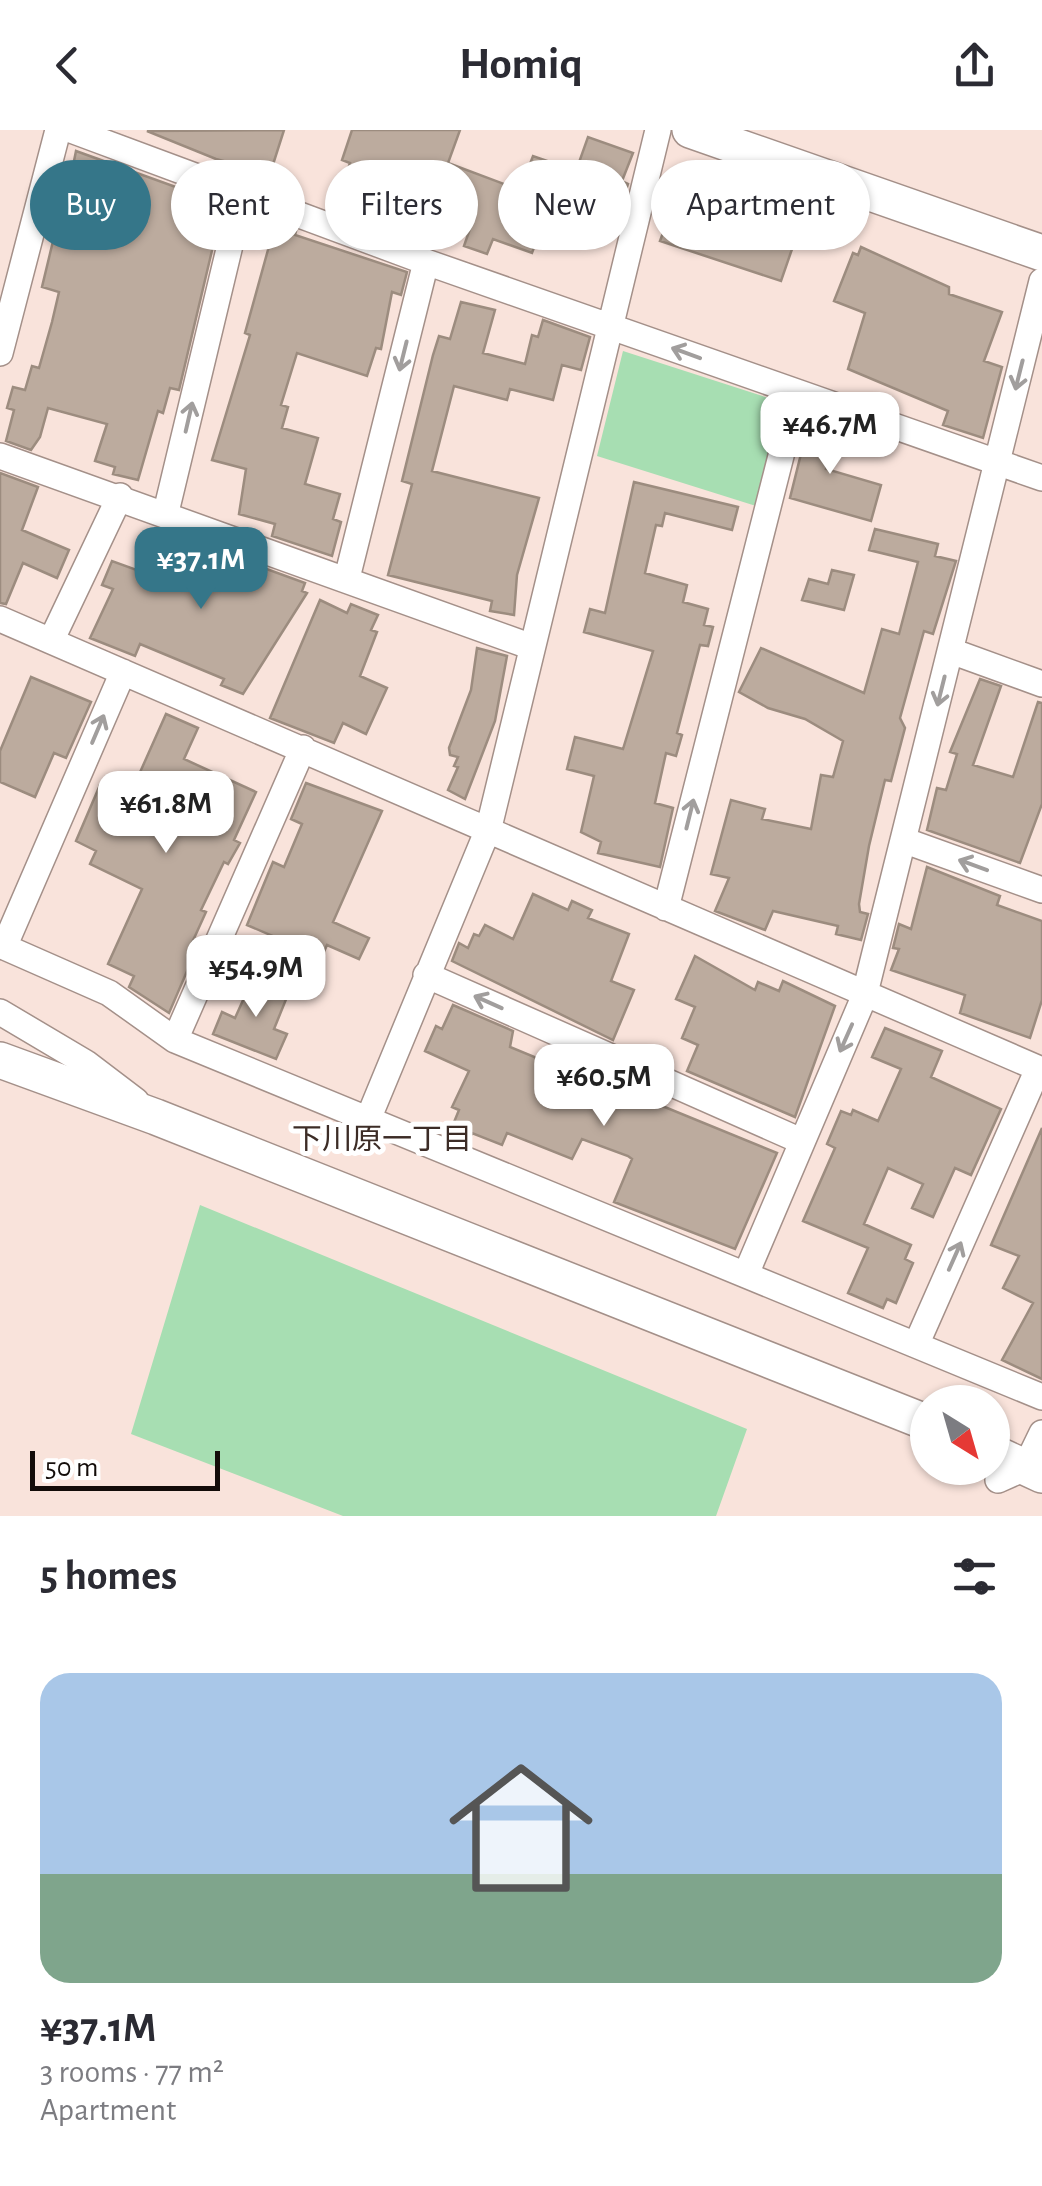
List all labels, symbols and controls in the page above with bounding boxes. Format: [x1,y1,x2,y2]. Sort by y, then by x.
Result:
icon: back [40,38,95,93]
icon: share [947,38,1002,93]
text: Homiq [459,42,583,87]
chip: Buy [30,160,151,250]
chip: Rent [171,160,305,250]
chip: Filters [325,160,478,250]
chip: New [498,160,631,250]
chip: Apartment [651,160,870,250]
one-way arrow [392,340,411,371]
one-way arrow [671,343,702,361]
one-way arrow [1009,358,1027,390]
pin: ¥46.7M [749,392,911,477]
one-way arrow [181,402,199,434]
text: ¥46.7M [782,408,878,440]
pin: ¥37.1M [120,527,282,612]
text: ¥37.1M [157,543,245,575]
one-way arrow [931,674,949,706]
one-way arrow [90,714,108,745]
pin: ¥61.8M [85,771,247,856]
text: ¥61.8M [120,787,212,819]
one-way arrow [681,799,700,830]
one-way arrow [958,855,989,873]
pin: ¥54.9M [175,935,337,1020]
text: ¥54.9M [208,951,304,983]
one-way arrow [473,992,504,1010]
one-way arrow [836,1022,854,1053]
pin: ¥60.5M [523,1044,685,1129]
text: ¥60.5M [556,1060,652,1092]
district label: 下川原一丁目 [292,1124,472,1155]
one-way arrow [947,1241,965,1272]
north arrow [910,1385,1010,1485]
map controls [910,1385,1010,1485]
scale bar [30,1446,220,1490]
text: 50 m [45,1454,99,1482]
icon: filters [947,1549,1002,1604]
text: 5 homes [40,1555,177,1597]
icon: home [431,1738,611,1918]
text: ¥37.1M [40,2007,157,2049]
text: 3 rooms · 77 m² [40,2056,224,2088]
text: Apartment [40,2094,176,2126]

